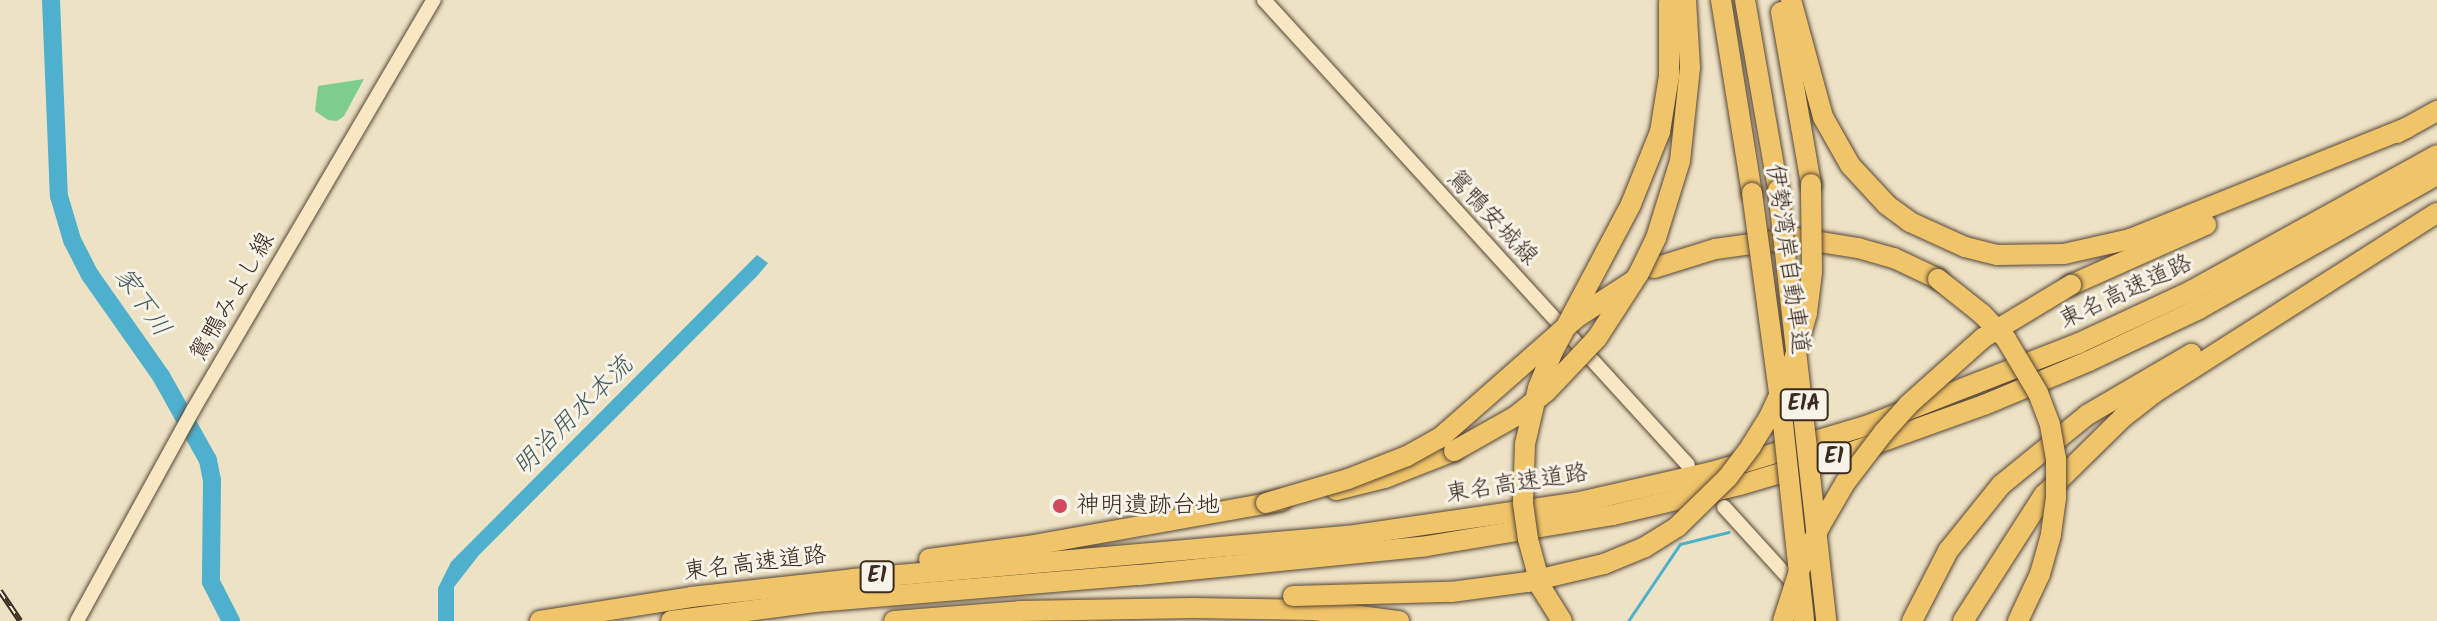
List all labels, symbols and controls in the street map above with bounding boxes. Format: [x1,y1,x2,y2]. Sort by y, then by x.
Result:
street label: 伊勢湾岸自動車道 [1759,162,1815,356]
street label: 鴛鴨安城線 [1441,164,1543,272]
street label: 鴛鴨みよし線 [185,227,281,367]
street label: 東名高速道路 [2055,249,2197,335]
water label: 家下川 [106,262,176,344]
water label: 明治用水本流 [508,351,640,483]
road number: E1A [1778,387,1830,423]
road number: E1 [1816,440,1852,476]
street label: 東名高速道路 [1444,459,1590,509]
place label: 神明遺跡台地 [1076,492,1220,520]
marker: 神明遺跡台地 [1051,497,1069,515]
street label: 東名高速道路 [682,541,828,587]
road number: E1 [859,559,895,595]

